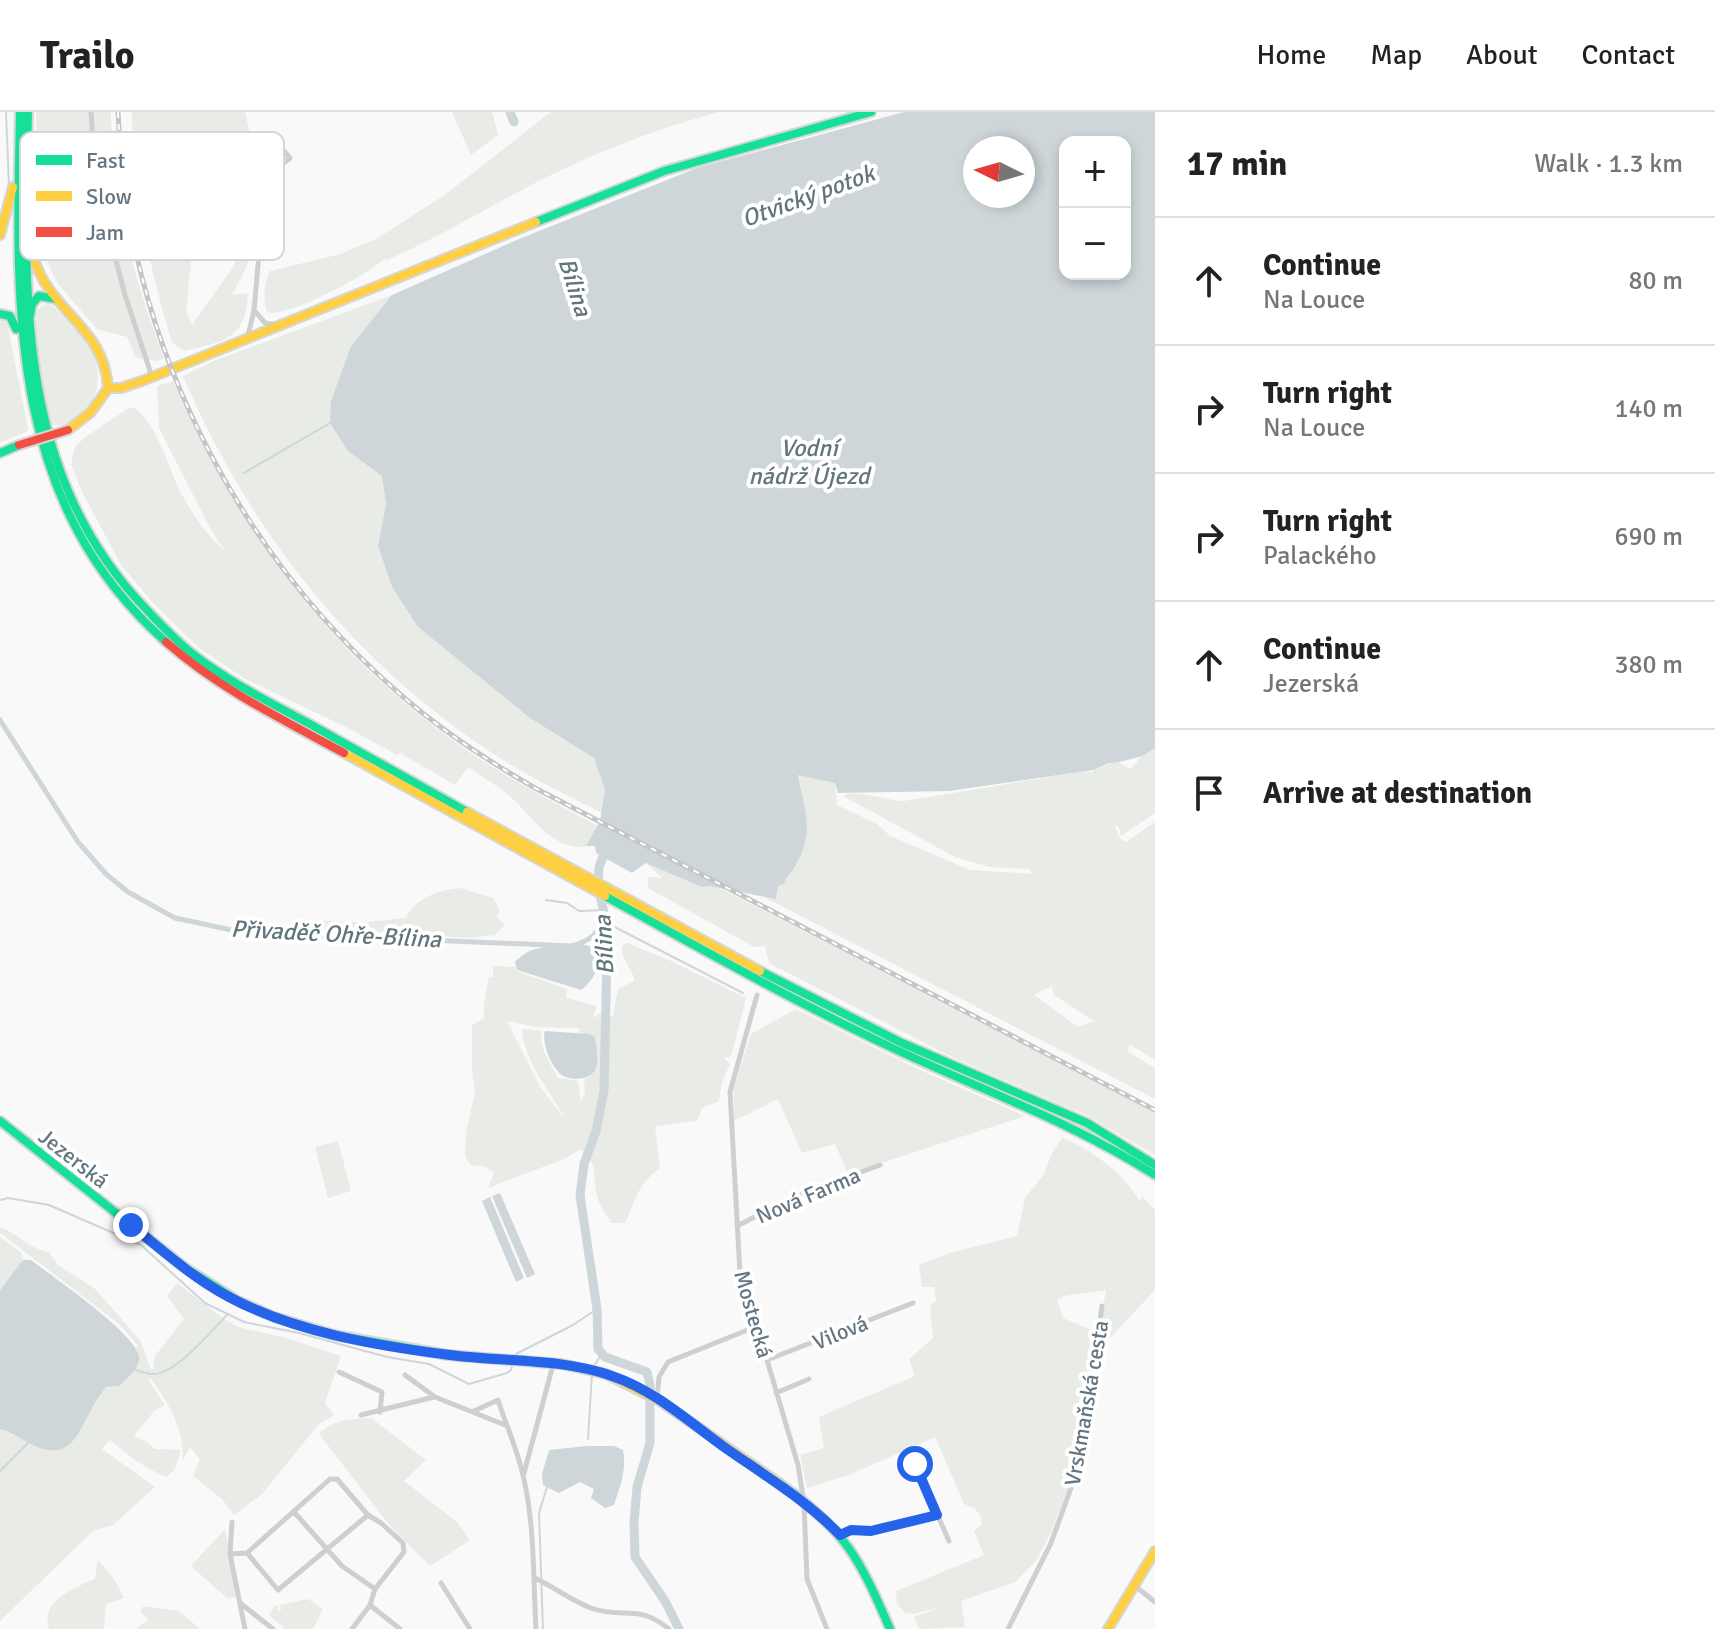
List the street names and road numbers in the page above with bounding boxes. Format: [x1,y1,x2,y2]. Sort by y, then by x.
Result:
street label: Jezerská [33,1123,114,1194]
street label: Nová Farma [752,1161,864,1230]
street label: Mostecká [728,1267,779,1361]
street label: Vilová [809,1309,872,1356]
street label: Vrskmaňská cesta [1059,1318,1114,1488]

